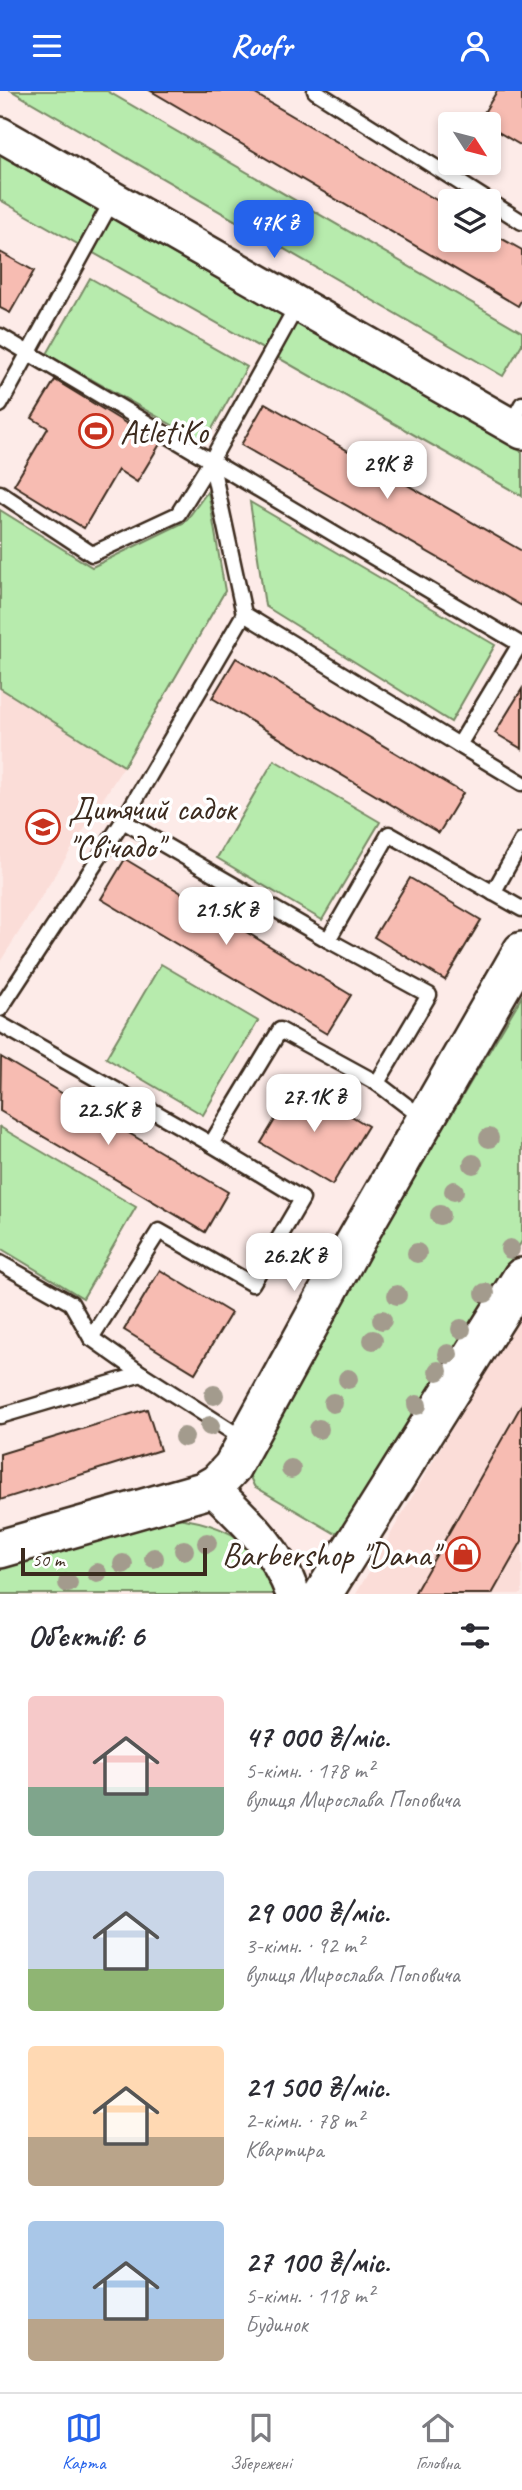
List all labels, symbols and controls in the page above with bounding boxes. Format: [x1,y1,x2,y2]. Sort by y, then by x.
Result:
text: Roofr [230,25,292,66]
icon: menu [28,27,66,65]
icon: person [456,27,494,65]
north arrow [438,112,500,175]
map controls [438,112,501,252]
button: layers [438,189,501,252]
pin: 47K ₴ [225,201,323,260]
text: 47K ₴ [250,208,298,237]
place label: AtletiKo [120,411,209,453]
sports icon: AtletiKo [77,412,115,450]
pin: 29K ₴ [338,441,436,501]
text: 29K ₴ [363,449,411,478]
place label: Дитячий садок "Свічадо" [68,788,238,868]
school or university icon: Дитячий садок "Свічадо" [24,808,62,846]
pin: 21.5K ₴ [161,887,291,947]
text: 21.5K ₴ [194,895,258,924]
pin: 27.1K ₴ [249,1075,379,1134]
text: 27.1K ₴ [282,1082,346,1111]
pin: 22.5K ₴ [43,1087,173,1147]
text: 22.5K ₴ [76,1095,140,1124]
pin: 26.2K ₴ [229,1233,359,1293]
text: 26.2K ₴ [262,1241,326,1270]
place label: Barbershop "Dana" [222,1534,444,1576]
shop icon: Barbershop "Dana" [444,1535,482,1573]
scale bar [21,1545,206,1577]
text: 50 m [32,1548,64,1572]
text: Об’єктів: 6 [28,1617,144,1655]
icon: filters [456,1617,494,1655]
text: 47 000 ₴/міс. [245,1718,390,1756]
icon: home [84,1724,168,1808]
text: 5-кімн. · 178 m² [245,1756,374,1785]
text: вулиця Мирослава Поповича [245,1785,460,1814]
text: 29 000 ₴/міс. [245,1893,389,1931]
icon: home [84,1899,168,1983]
text: 3-кімн. · 92 m² [245,1931,363,1960]
text: вулиця Мирослава Поповича [245,1960,460,1989]
text: 21 500 ₴/міс. [245,2068,389,2106]
icon: home [84,2074,168,2158]
text: 2-кімн. · 78 m² [245,2106,363,2135]
text: Квартира [245,2135,323,2164]
text: 27 100 ₴/міс. [245,2243,390,2281]
icon: home [84,2249,168,2333]
text: 5-кімн. · 118 m² [245,2281,374,2310]
text: Будинок [245,2310,308,2339]
tab: Карта [62,2409,106,2475]
tab: Збережені [230,2409,292,2475]
tab: Головна [416,2409,460,2475]

